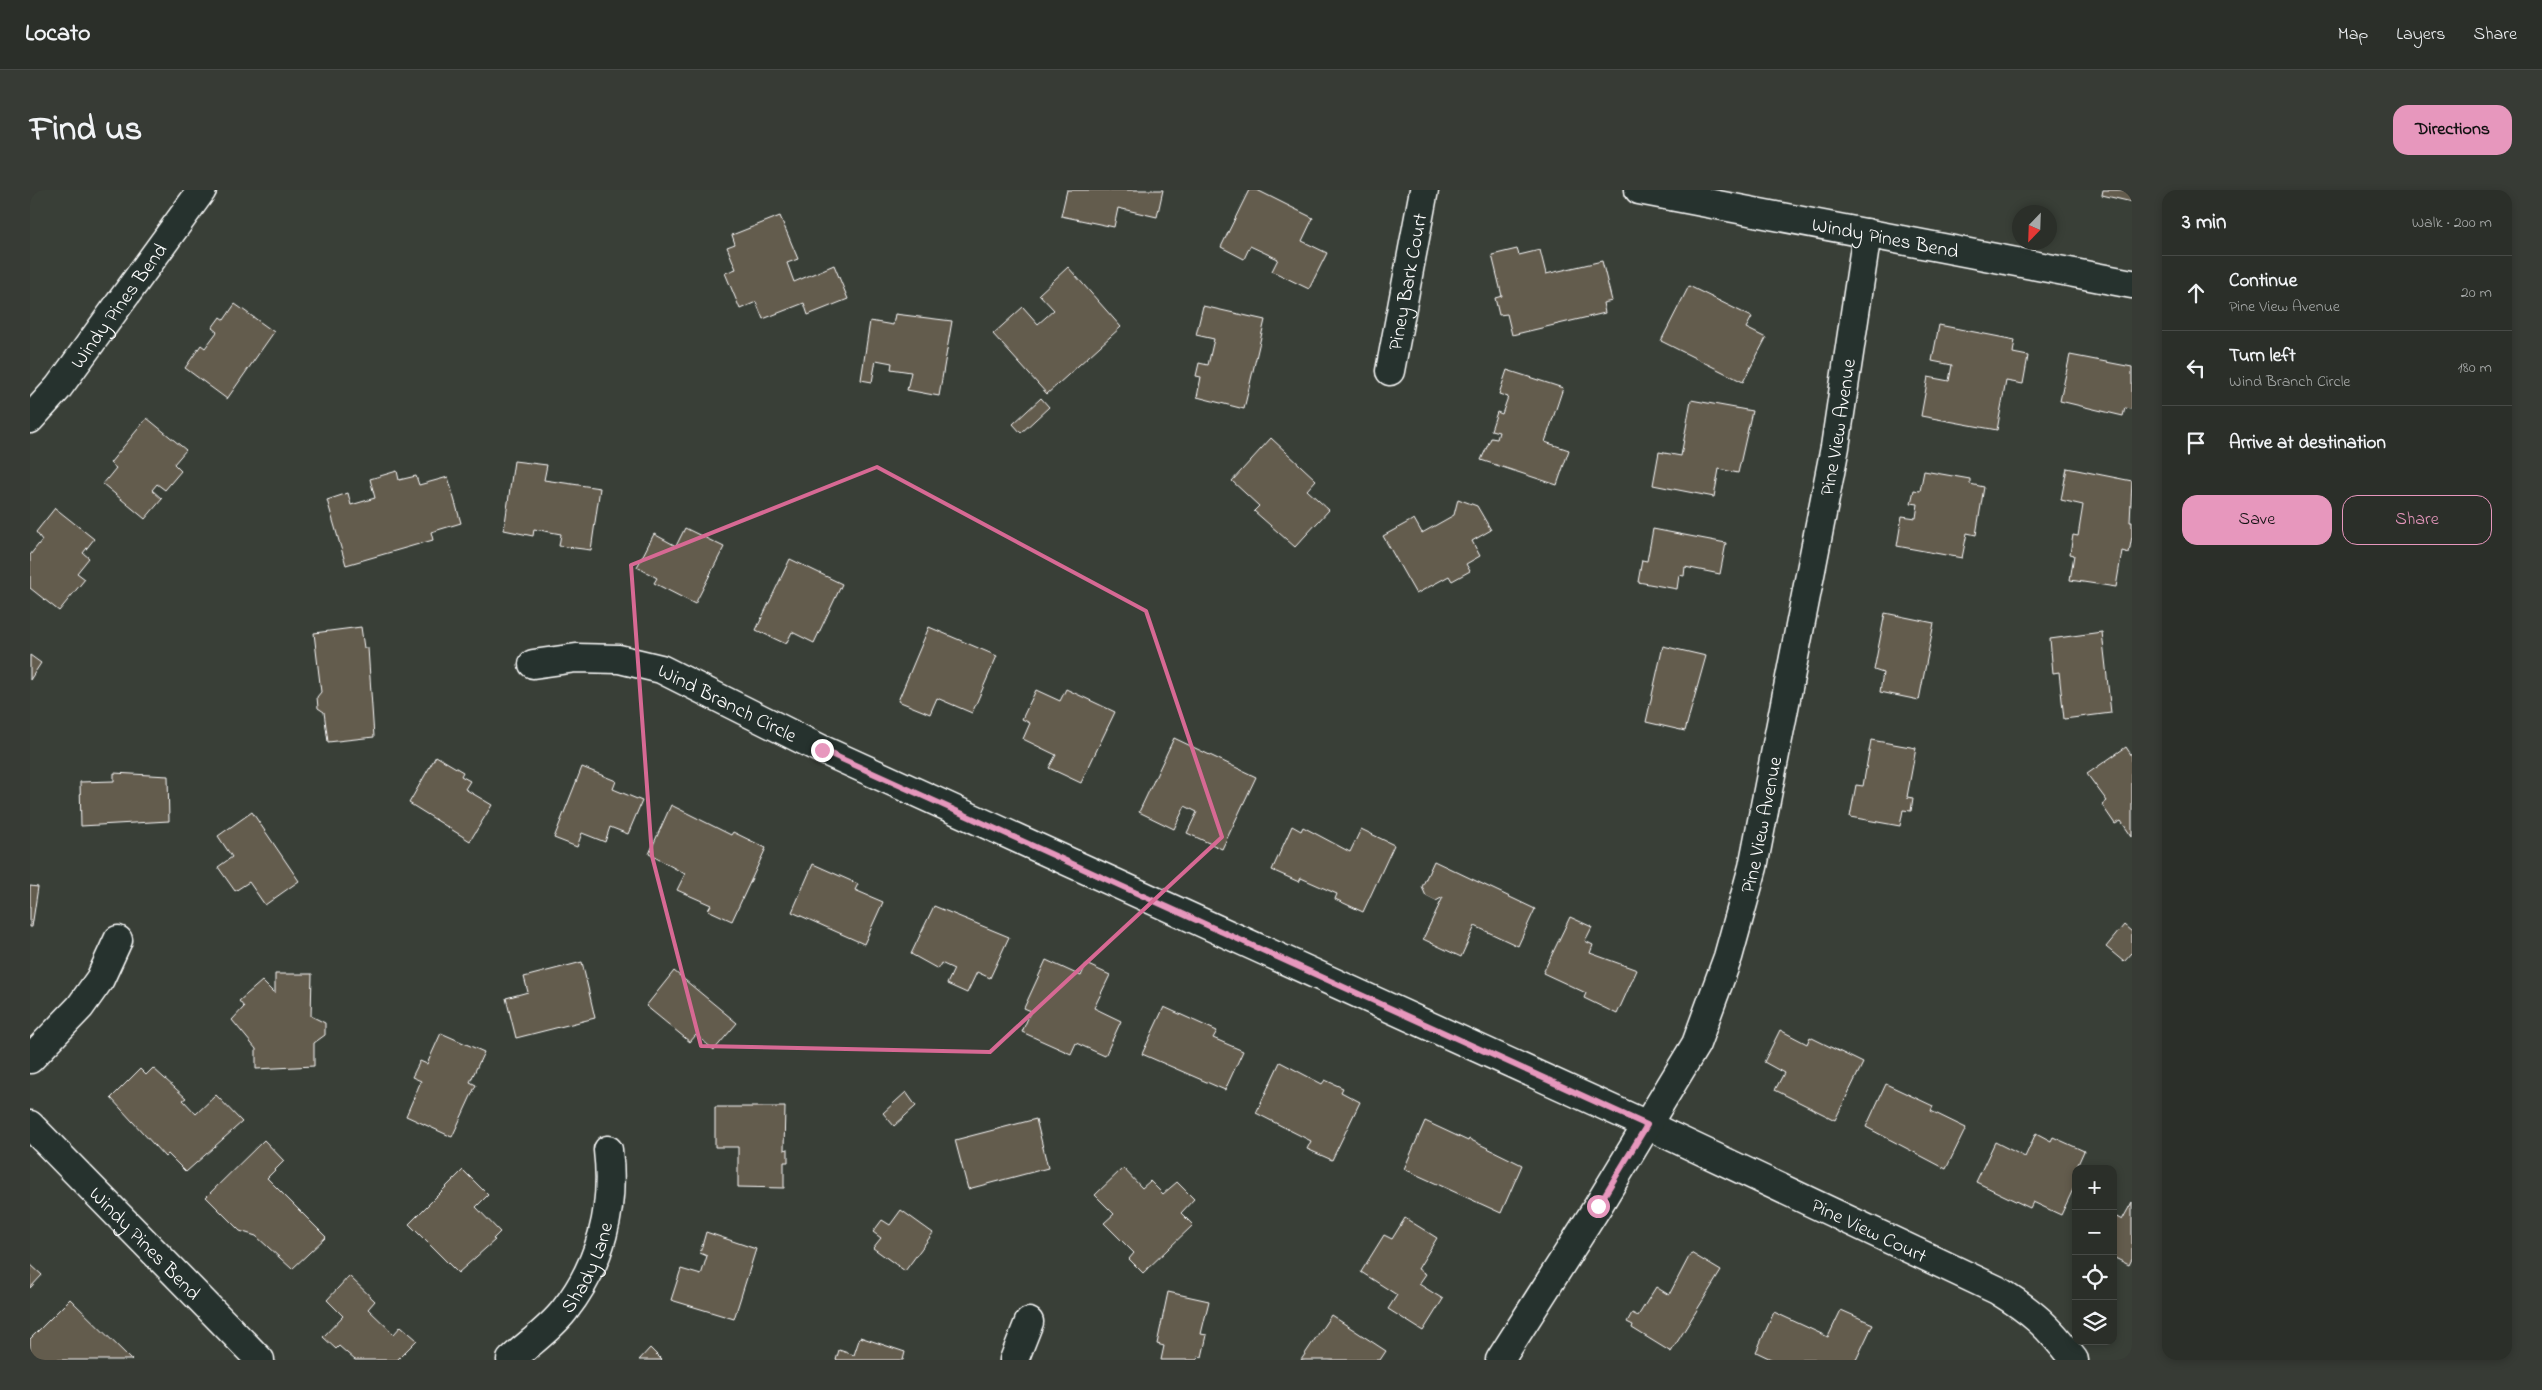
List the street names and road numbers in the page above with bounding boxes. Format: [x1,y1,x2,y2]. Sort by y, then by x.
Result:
street label: Piney Bark Court [1382,211,1436,353]
street label: Windy Pines Bend [1809,211,1961,268]
street label: Windy Pines Bend [65,238,176,376]
street label: Pine View Avenue [1814,357,1865,499]
street label: Wind Branch Circle [652,658,801,751]
street label: Pine View Avenue [1734,754,1791,897]
street label: Windy Pines Bend [81,1181,206,1308]
street label: Pine View Court [1806,1192,1931,1272]
street label: Shady Lane [555,1220,622,1320]

